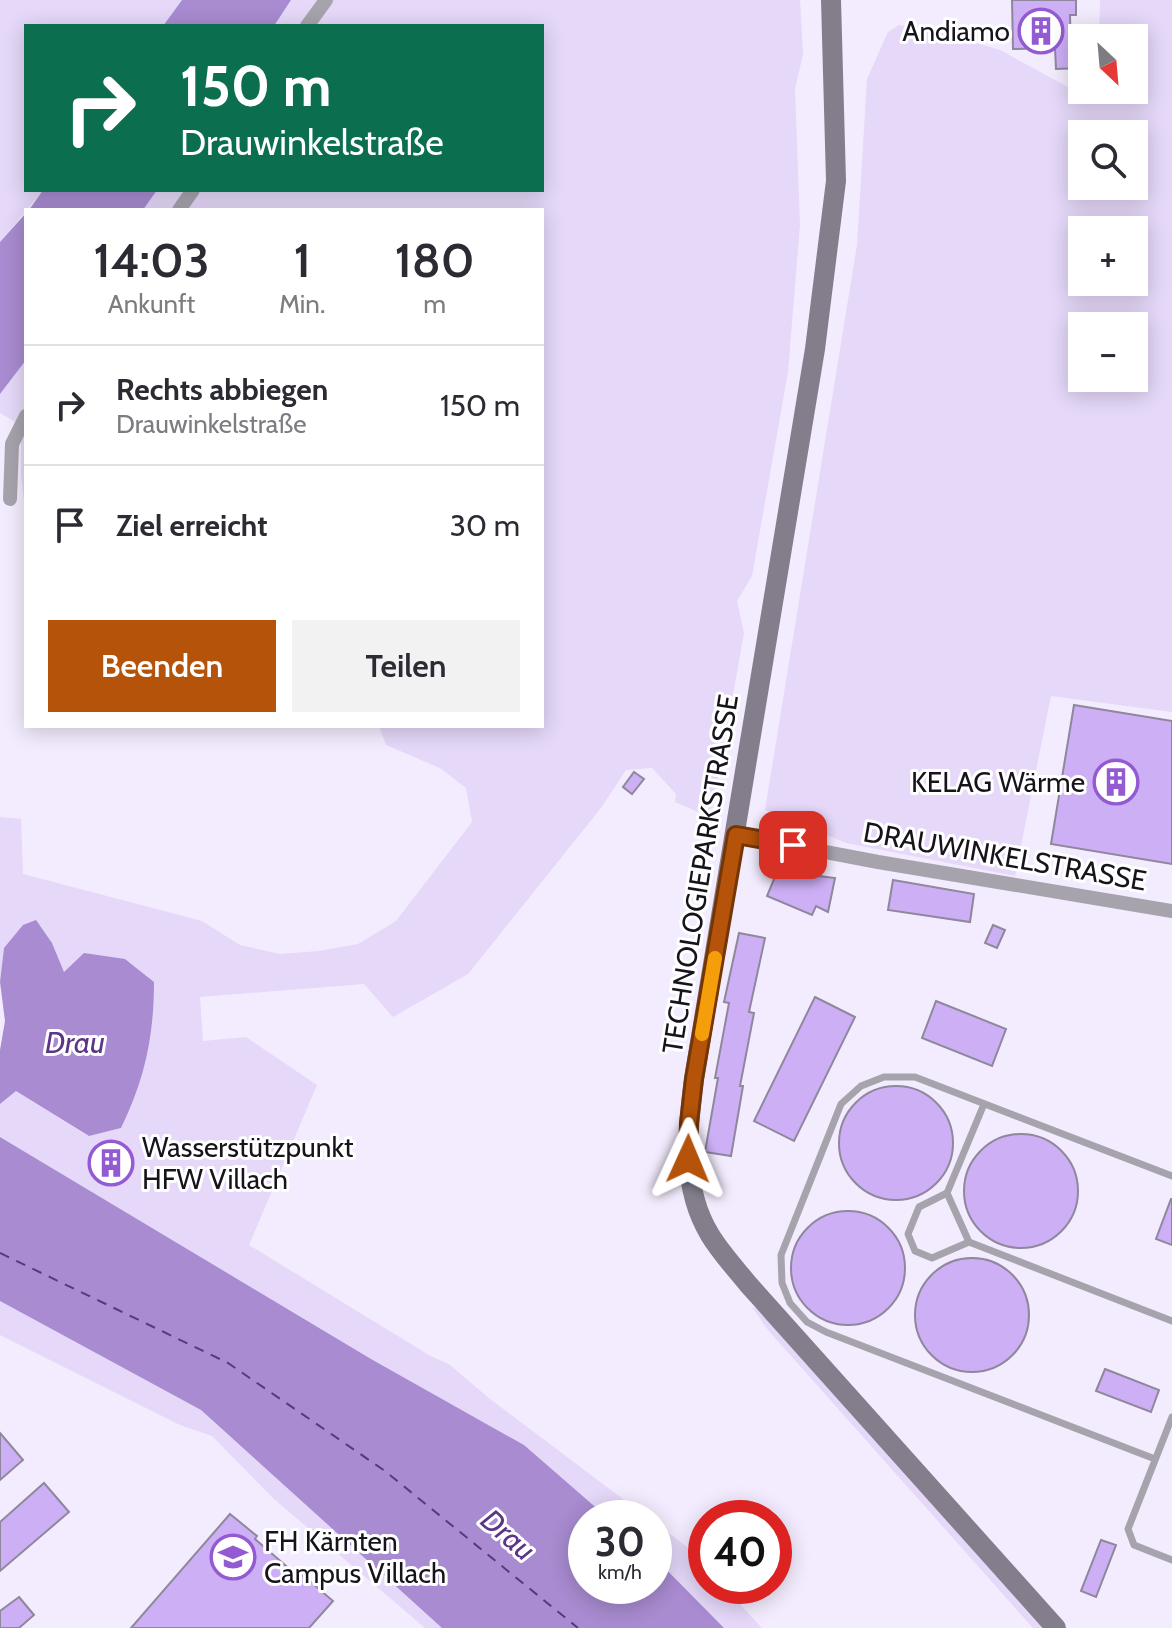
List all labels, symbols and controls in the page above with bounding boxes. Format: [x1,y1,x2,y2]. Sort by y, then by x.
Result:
building icon: Andiamo [1017,7,1065,55]
place label: Andiamo [902,14,1010,48]
north arrow [1068,24,1148,104]
map controls [1068,24,1148,392]
text: 150 m [180,52,332,120]
icon: right [48,56,152,160]
text: Drauwinkelstraße [180,120,444,164]
button: search [1068,120,1148,200]
button: + [1068,216,1148,296]
text: 14:03 [93,231,210,289]
text: 1 [294,231,311,289]
text: 180 [395,231,475,289]
text: Ankunft [108,288,195,320]
text: Min. [279,288,325,320]
text: m [423,288,446,320]
button: − [1068,312,1148,392]
text: Rechts abbiegen [116,371,328,408]
icon: right [48,383,92,427]
text: 150 m [440,387,520,424]
text: Drauwinkelstraße [116,408,307,440]
icon: arrive [48,503,92,547]
text: Ziel erreicht [116,507,267,544]
text: 30 m [450,507,520,544]
button: Beenden [48,620,276,712]
button: Teilen [292,620,520,712]
street label: TECHNOLOGIEPARKSTRASSE [655,692,745,1056]
building icon: KELAG Wärme [1092,758,1140,806]
place label: KELAG Wärme [911,765,1085,799]
pin [759,811,827,879]
street label: DRAUWINKELSTRASSE [861,814,1149,898]
icon: arrive [771,823,815,867]
water label: Drau [45,1024,105,1061]
position arrow [646,1117,730,1201]
place label: Wasserstützpunkt HFW Villach [142,1130,353,1196]
building icon: Wasserstützpunkt HFW Villach [87,1139,135,1187]
speed limit sign: 40 [688,1500,792,1604]
water label: Drau [474,1501,543,1568]
text: 30 [595,1517,645,1566]
place label: FH Kärnten Campus Villach [264,1524,446,1590]
school or university icon: FH Kärnten Campus Villach [209,1533,257,1581]
text: km/h [598,1560,642,1584]

